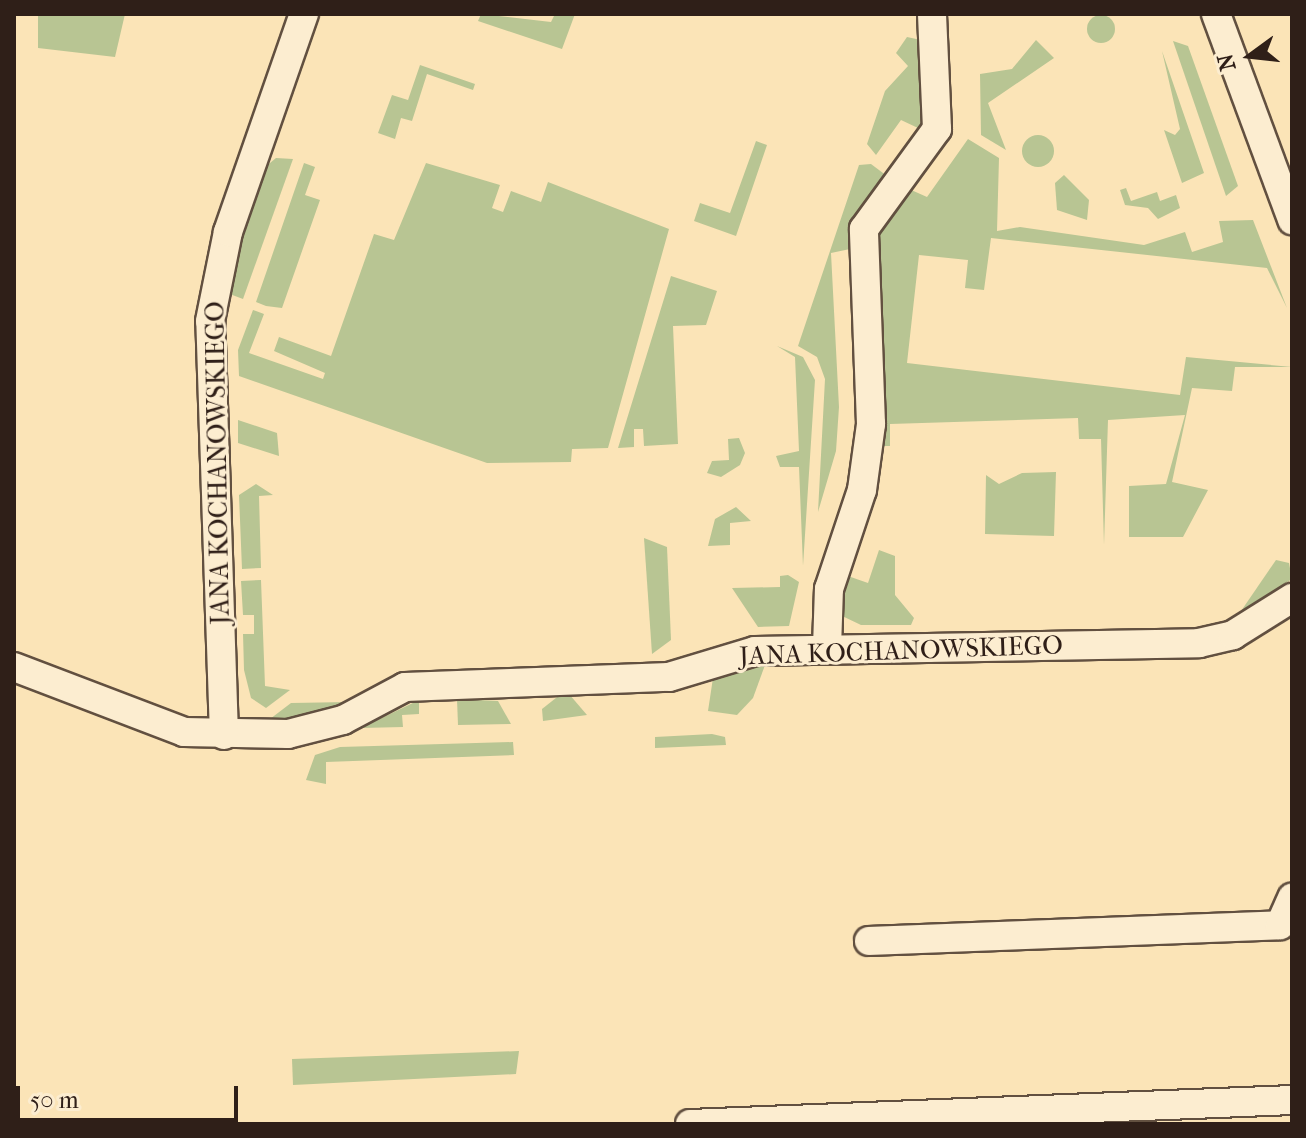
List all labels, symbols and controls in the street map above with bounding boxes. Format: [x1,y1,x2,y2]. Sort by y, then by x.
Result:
north arrow [1210,16,1290,96]
text: N [1212,51,1242,74]
street label: JANA KOCHANOWSKIEGO [200,301,236,625]
street label: JANA KOCHANOWSKIEGO [739,630,1063,672]
scale bar [20,1070,242,1120]
text: 50 m [30,1086,79,1114]

